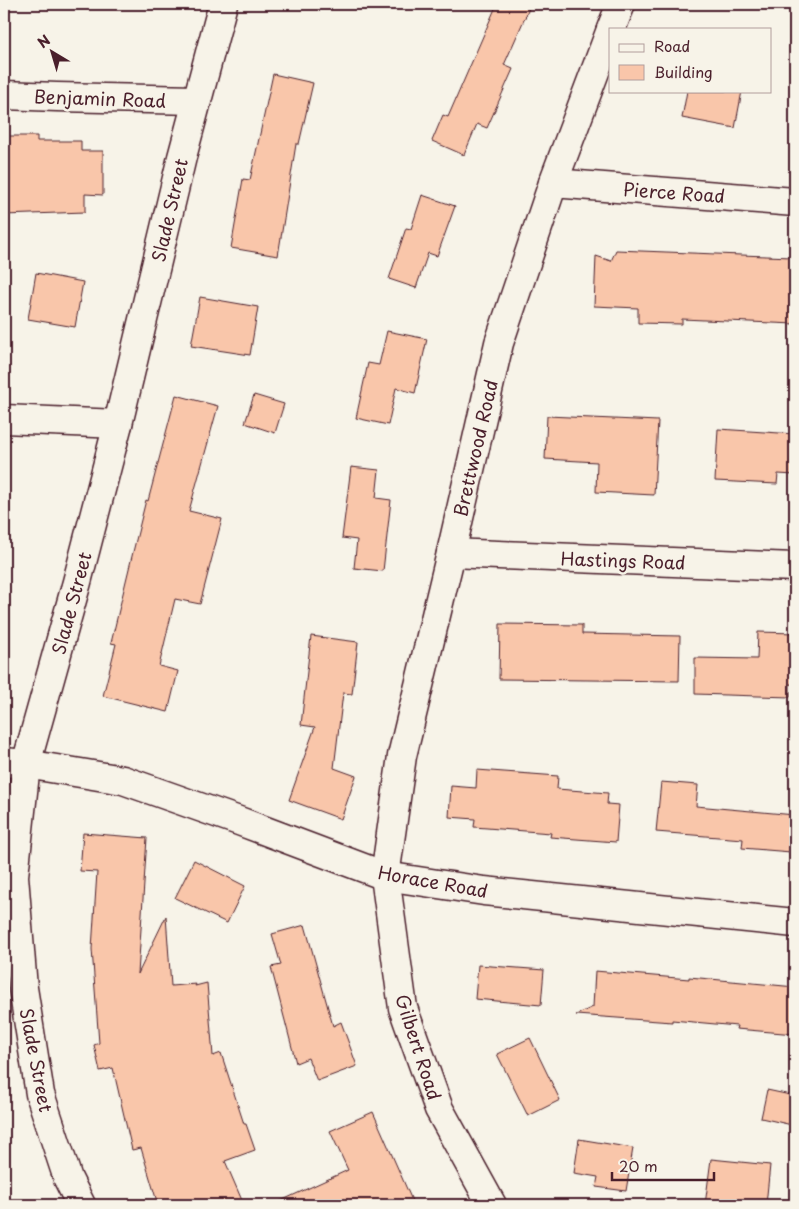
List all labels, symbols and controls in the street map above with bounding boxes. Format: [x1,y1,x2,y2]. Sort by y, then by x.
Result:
north arrow [28,28,78,78]
legend [609,28,772,92]
text: N [33,30,55,53]
text: Road [654,34,690,57]
text: Building [654,60,713,83]
street label: Benjamin Road [34,82,166,114]
street label: Slade Street [144,156,194,264]
street label: Pierce Road [622,175,726,209]
street label: Brettwood Road [446,377,504,519]
street label: Hastings Road [560,544,686,576]
street label: Slade Street [44,549,98,657]
street label: Horace Road [376,858,490,904]
street label: Gilbert Road [389,991,449,1103]
street label: Slade Street [14,1006,60,1114]
scale bar [612,1149,714,1181]
text: 20 m [619,1154,658,1177]

